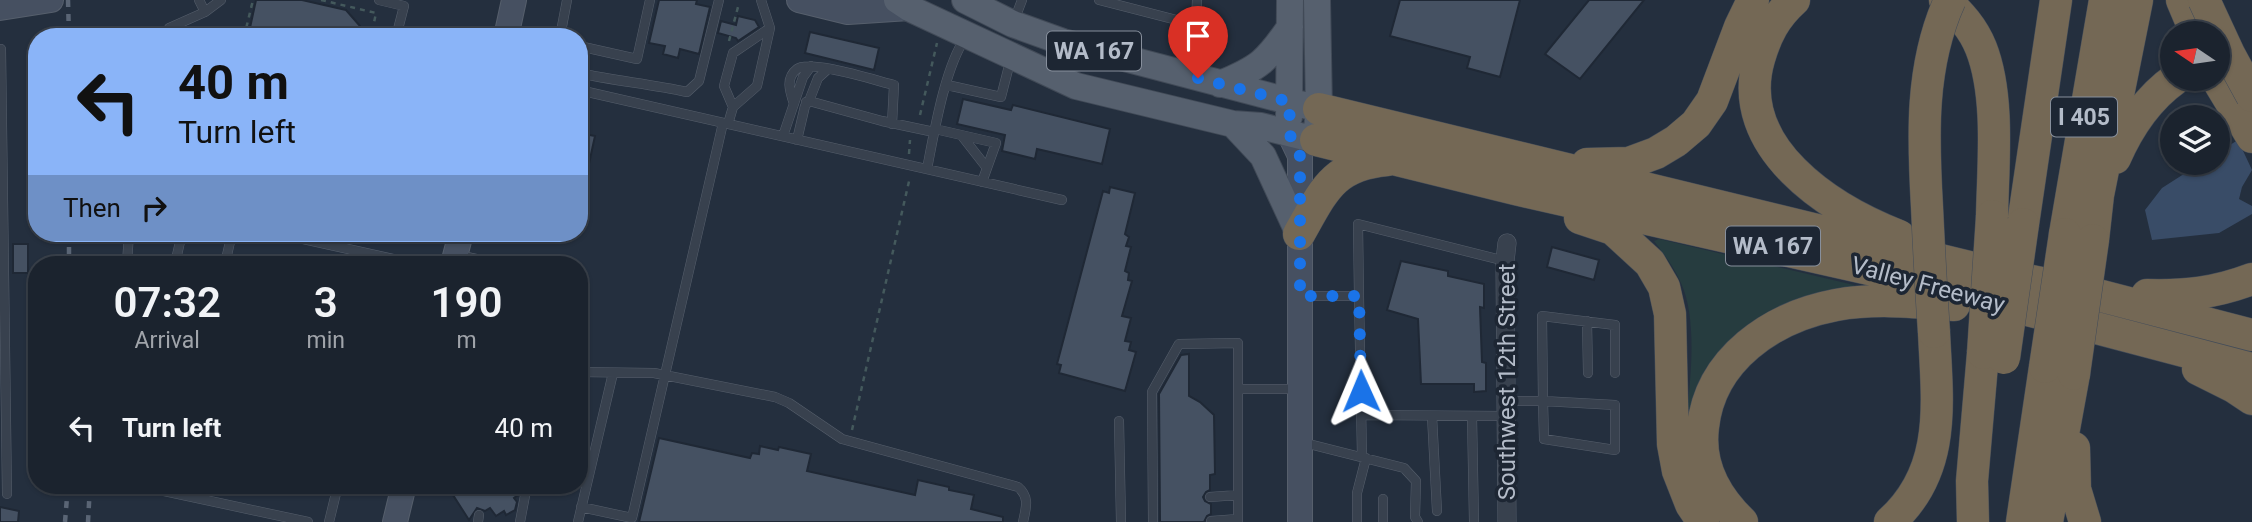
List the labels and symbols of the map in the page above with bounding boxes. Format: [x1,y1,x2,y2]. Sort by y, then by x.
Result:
pin [1168,6,1228,78]
north arrow [2160,21,2230,91]
road number: WA 167 [1047,32,1141,70]
road number: I 405 [2051,98,2117,136]
road number: WA 167 [1726,227,1820,266]
street label: Valley Freeway [1848,251,2009,319]
street label: Southwest 12th Street [1493,264,1521,500]
position arrow [1324,354,1398,428]

